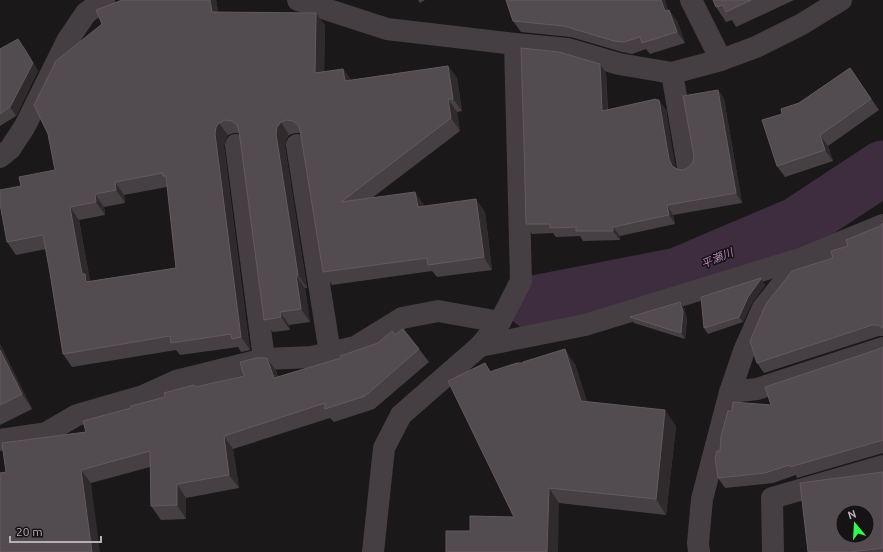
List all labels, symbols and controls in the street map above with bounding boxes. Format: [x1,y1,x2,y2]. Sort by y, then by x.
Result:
water label: 平瀬川 [699,246,735,270]
north arrow [835,504,875,544]
text: N [846,508,858,521]
scale bar [10,518,101,544]
text: 20 m [16,525,43,538]

